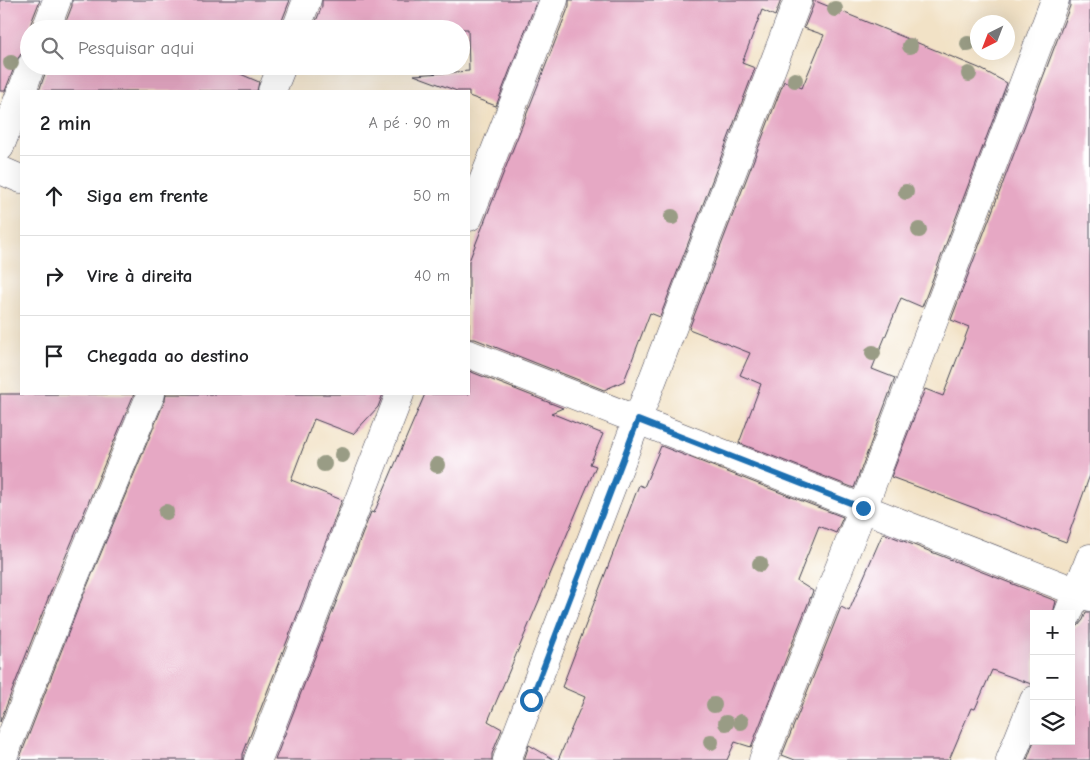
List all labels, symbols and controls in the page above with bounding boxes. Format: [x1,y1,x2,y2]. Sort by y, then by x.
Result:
north arrow [970,15,1015,60]
search box [20,20,470,75]
icon: search [38,34,66,62]
text: Pesquisar aqui [78,37,194,59]
text: 2 min [40,111,91,135]
text: A pé · 90 m [369,114,450,132]
icon: ahead [40,182,68,210]
text: Siga em frente [87,185,208,207]
text: 50 m [413,187,450,205]
icon: right [40,262,68,290]
text: Vire à direita [87,265,192,287]
text: 40 m [414,267,450,285]
icon: arrive [40,342,68,370]
text: Chegada ao destino [87,345,249,367]
route end [852,497,875,520]
map controls [1030,610,1075,745]
button: + [1030,610,1075,655]
button: − [1030,655,1075,700]
route start [520,689,543,712]
button: layers [1030,700,1075,745]

